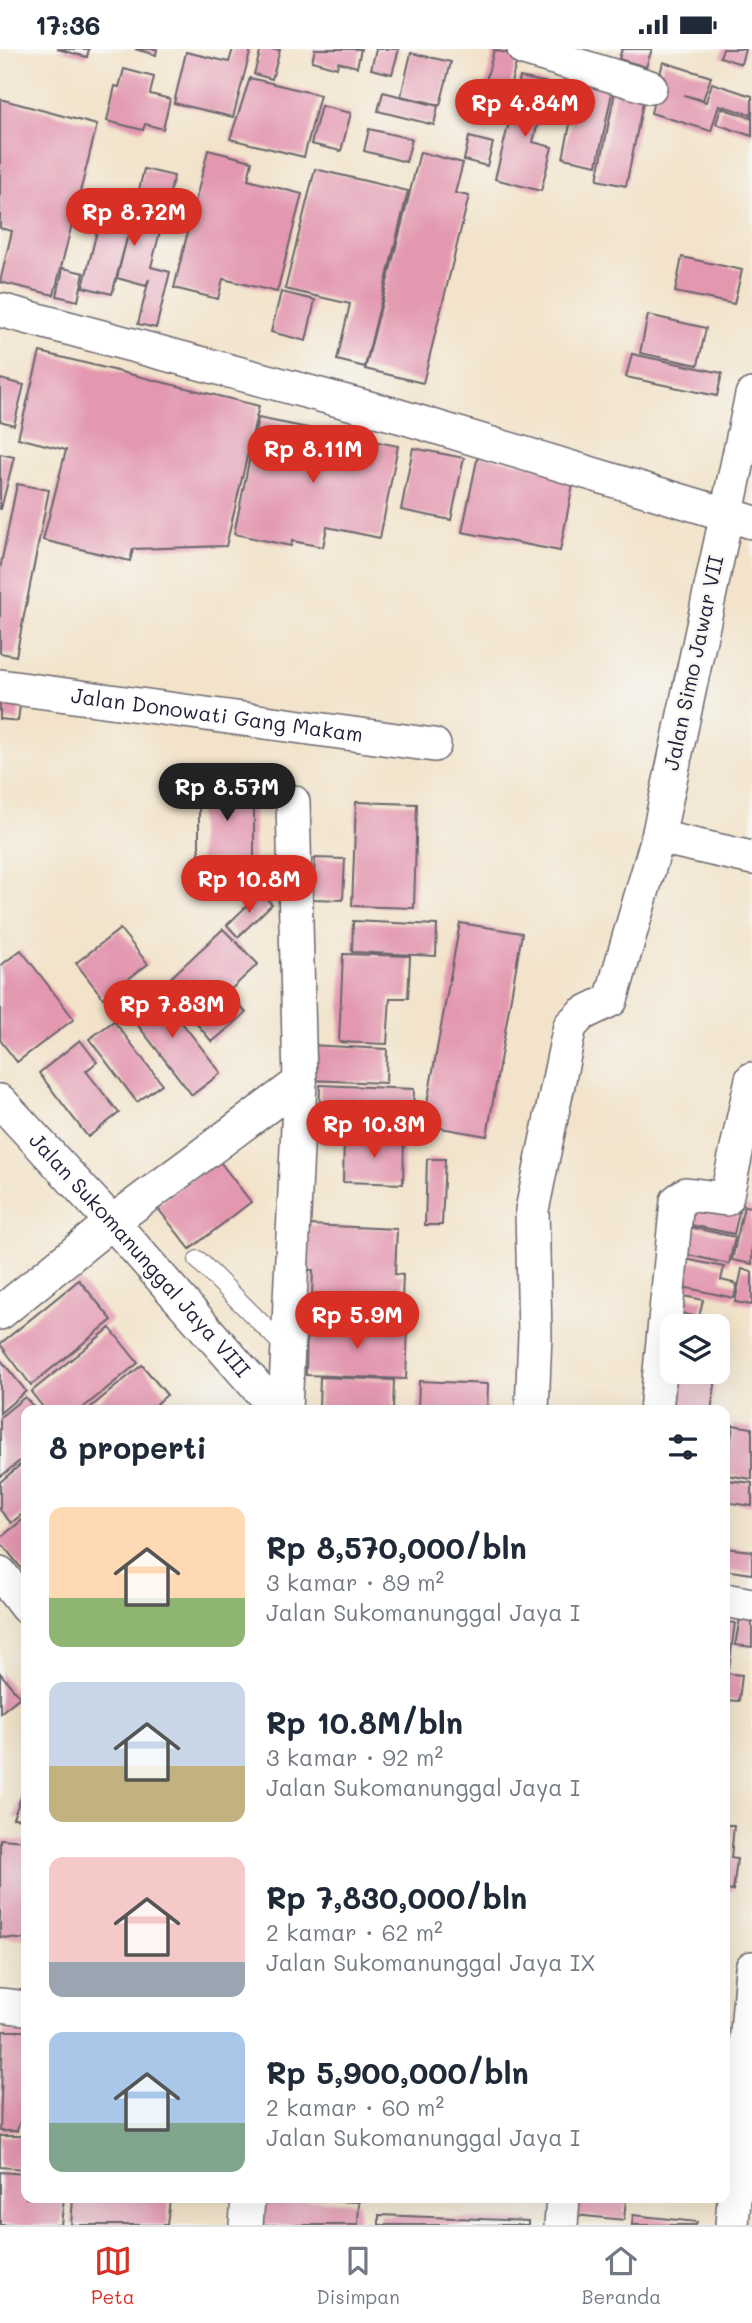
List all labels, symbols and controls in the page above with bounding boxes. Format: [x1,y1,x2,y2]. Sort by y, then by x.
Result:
text: 17:36 [35,8,101,42]
pin: Rp 4.84M [453,80,597,139]
text: Rp 4.84M [471,87,579,117]
pin: Rp 8.72M [62,189,206,248]
text: Rp 8.72M [82,196,186,226]
pin: Rp 8.11M [241,425,385,485]
text: Rp 8.11M [263,433,363,463]
street label: Jalan Simo Jawar VII [657,553,728,772]
street label: Jalan Donowati Gang Makam [70,681,365,747]
pin: Rp 8.57M [155,763,299,823]
text: Rp 8.57M [175,771,279,801]
pin: Rp 10.8M [177,855,321,915]
text: Rp 10.8M [197,863,301,893]
pin: Rp 7.83M [100,981,244,1040]
text: Rp 7.83M [119,988,225,1018]
pin: Rp 10.3M [302,1101,446,1160]
text: Rp 10.3M [322,1108,426,1138]
street label: Jalan Sukomanunggal Jaya VIII [24,1126,257,1382]
pin: Rp 5.9M [292,1291,422,1351]
text: Rp 5.9M [311,1299,403,1329]
map controls [660,1314,730,1384]
button: layers [660,1314,730,1384]
text: 8 properti [49,1427,207,1467]
icon: filters [664,1428,702,1466]
text: Rp 8,570,000/bln [266,1527,527,1567]
icon: home [105,1535,189,1619]
text: 3 kamar · 89 m² [266,1567,444,1597]
text: Jalan Sukomanunggal Jaya I [266,1597,580,1627]
text: Rp 10.8M/bln [266,1702,463,1742]
icon: home [105,1710,189,1794]
text: 3 kamar · 92 m² [266,1742,443,1772]
text: Jalan Sukomanunggal Jaya I [266,1772,580,1802]
text: Rp 7,830,000/bln [266,1877,527,1917]
icon: home [105,1885,189,1969]
text: 2 kamar · 62 m² [266,1917,443,1947]
text: Jalan Sukomanunggal Jaya IX [266,1947,595,1977]
text: Rp 5,900,000/bln [266,2052,529,2092]
icon: home [105,2060,189,2144]
text: 2 kamar · 60 m² [266,2092,444,2122]
text: Jalan Sukomanunggal Jaya I [266,2122,580,2152]
tab: Peta [91,2242,135,2309]
tab: Disimpan [317,2242,400,2309]
tab: Beranda [582,2242,661,2309]

